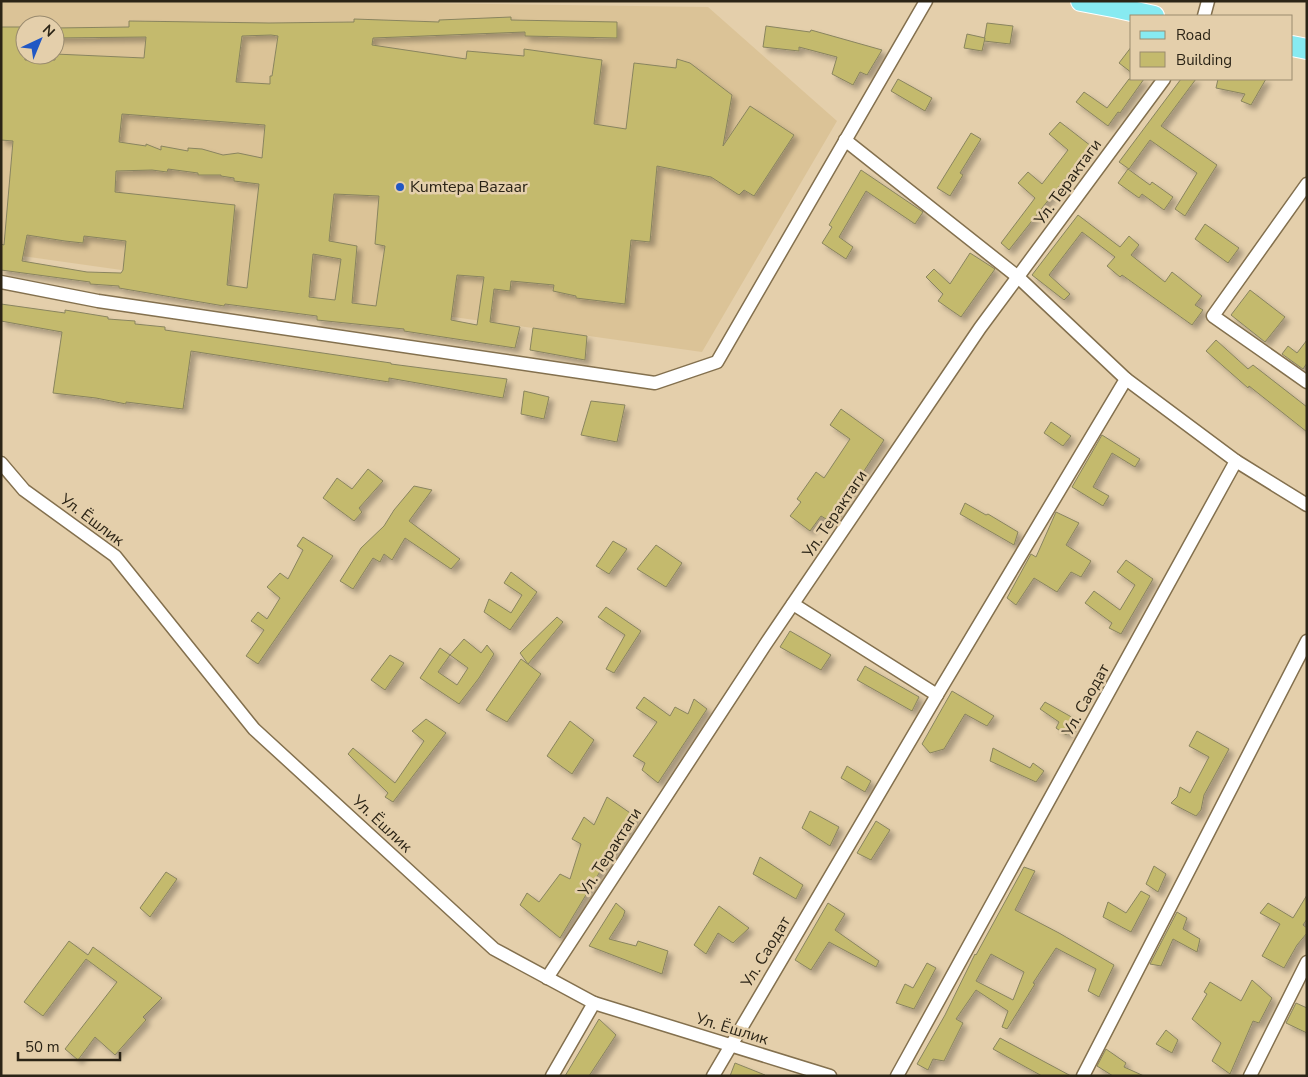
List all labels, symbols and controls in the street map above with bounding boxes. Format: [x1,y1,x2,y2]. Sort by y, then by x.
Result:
north arrow [15,15,65,65]
legend [1130,15,1293,80]
text: N [38,21,59,41]
text: Road [1176,25,1211,45]
text: Building [1176,50,1232,70]
street label: Ул. Терактаги [1029,134,1107,230]
place label: Kumtepa Bazaar [410,176,528,198]
marker: Kumtepa Bazaar [394,181,406,193]
street label: Ул. Терактаги [797,466,873,563]
street label: Ул. Ёшлик [55,488,129,552]
street label: Ул. Саодат [1057,659,1115,741]
street label: Ул. Ёшлик [346,790,417,858]
street label: Ул. Терактаги [573,803,647,901]
street label: Ул. Саодат [736,912,796,993]
street label: Ул. Ёшлик [692,1007,772,1051]
scale bar [18,1030,120,1062]
text: 50 m [25,1037,60,1057]

